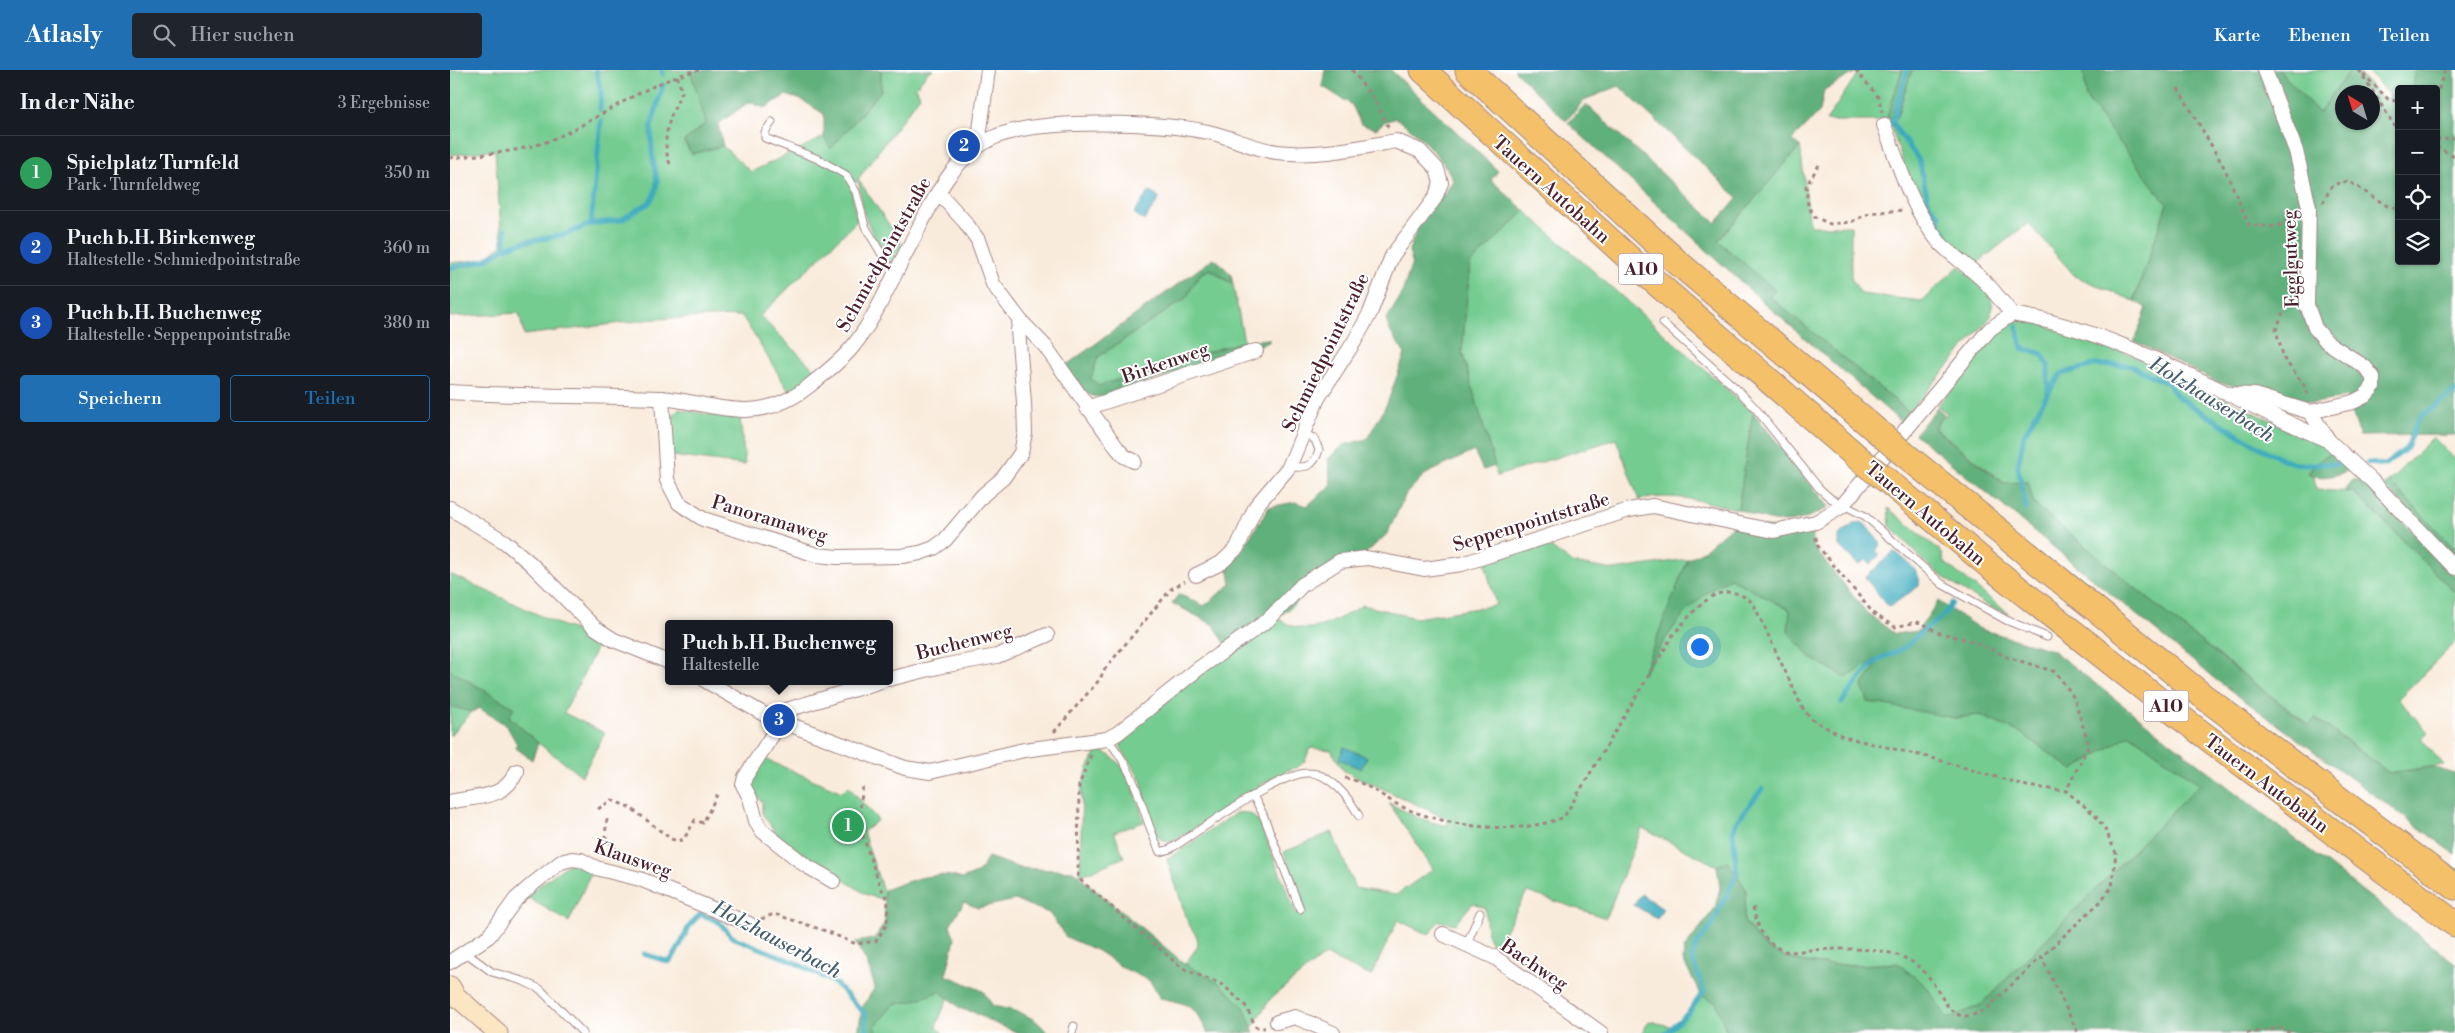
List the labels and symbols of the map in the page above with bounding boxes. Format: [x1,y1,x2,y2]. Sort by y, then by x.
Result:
north arrow [2335,85,2380,130]
pin: 2 [948,127,980,165]
street label: Tauern Autobahn [1488,131,1615,249]
street label: Schmiedpointstraße [831,173,937,336]
street label: Egglgutweg [2277,209,2305,308]
road number: A10 [1618,253,1664,284]
street label: Schmiedpointstraße [1277,269,1375,436]
street label: Birkenweg [1118,337,1212,389]
water label: Holzhauserbach [2143,351,2279,449]
street label: Tauern Autobahn [1860,456,1991,571]
street label: Seppenpointstraße [1450,487,1613,557]
street label: Panoramaweg [709,490,831,548]
street label: Buchenweg [913,618,1015,666]
your location [1687,634,1713,660]
road number: A10 [2144,690,2188,722]
pin: 3 [763,701,795,739]
street label: Tauern Autobahn [2199,729,2334,839]
pin: 1 [832,807,864,845]
street label: Klausweg [590,834,675,884]
water label: Holzhauserbach [707,895,846,985]
street label: Bachweg [1495,933,1573,996]

